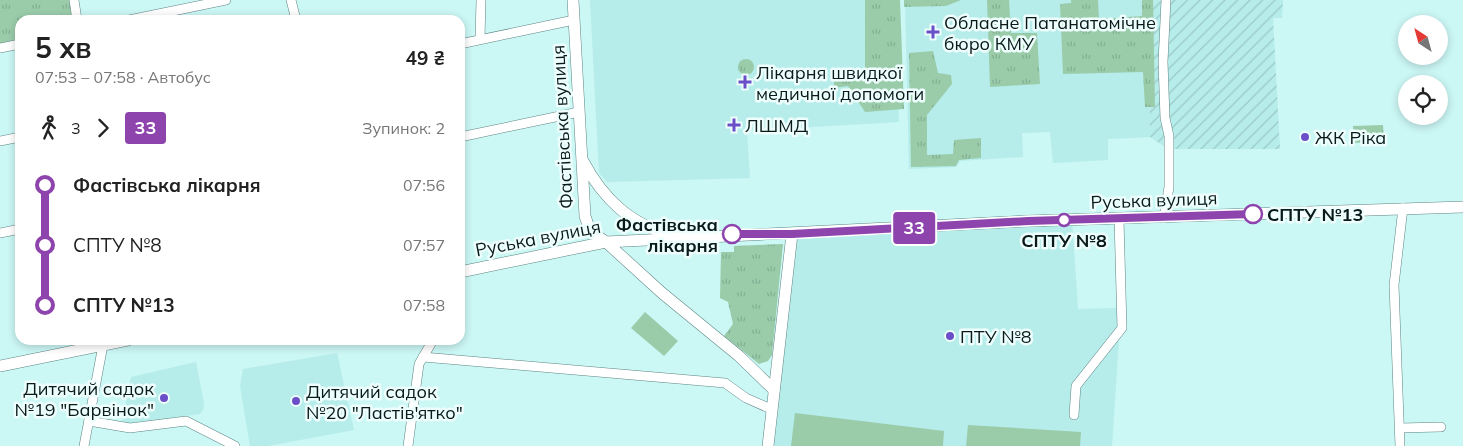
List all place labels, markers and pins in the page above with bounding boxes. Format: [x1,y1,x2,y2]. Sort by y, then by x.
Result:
place label: Обласне Патанатомічне бюро КМУ [944,11,1156,55]
marker: Обласне Патанатомічне бюро КМУ [926,25,940,39]
place label: Лікарня швидкої медичної допомоги [756,61,924,105]
marker: Лікарня швидкої медичної допомоги [738,75,752,89]
place label: ЛШМД [745,114,809,137]
marker: ЛШМД [727,118,741,132]
place label: ЖК Ріка [1315,126,1386,149]
marker: ЖК Ріка [1299,131,1311,143]
place label: СПТУ №13 [1267,203,1363,226]
marker: СПТУ №13 [1243,204,1263,224]
place label: Фастівська лікарня [616,213,718,257]
marker: СПТУ №8 [1057,213,1071,227]
marker: Фастівська лікарня [722,224,742,244]
place label: СПТУ №8 [1021,229,1107,252]
place label: ПТУ №8 [960,325,1032,348]
marker: ПТУ №8 [944,330,956,342]
place label: Дитячий садок №19 "Барвінок" [14,377,154,421]
place label: Дитячий садок №20 "Ластів'ятко" [306,380,463,424]
marker: Дитячий садок №19 "Барвінок" [158,392,170,404]
marker: Дитячий садок №20 "Ластів'ятко" [290,395,302,407]

